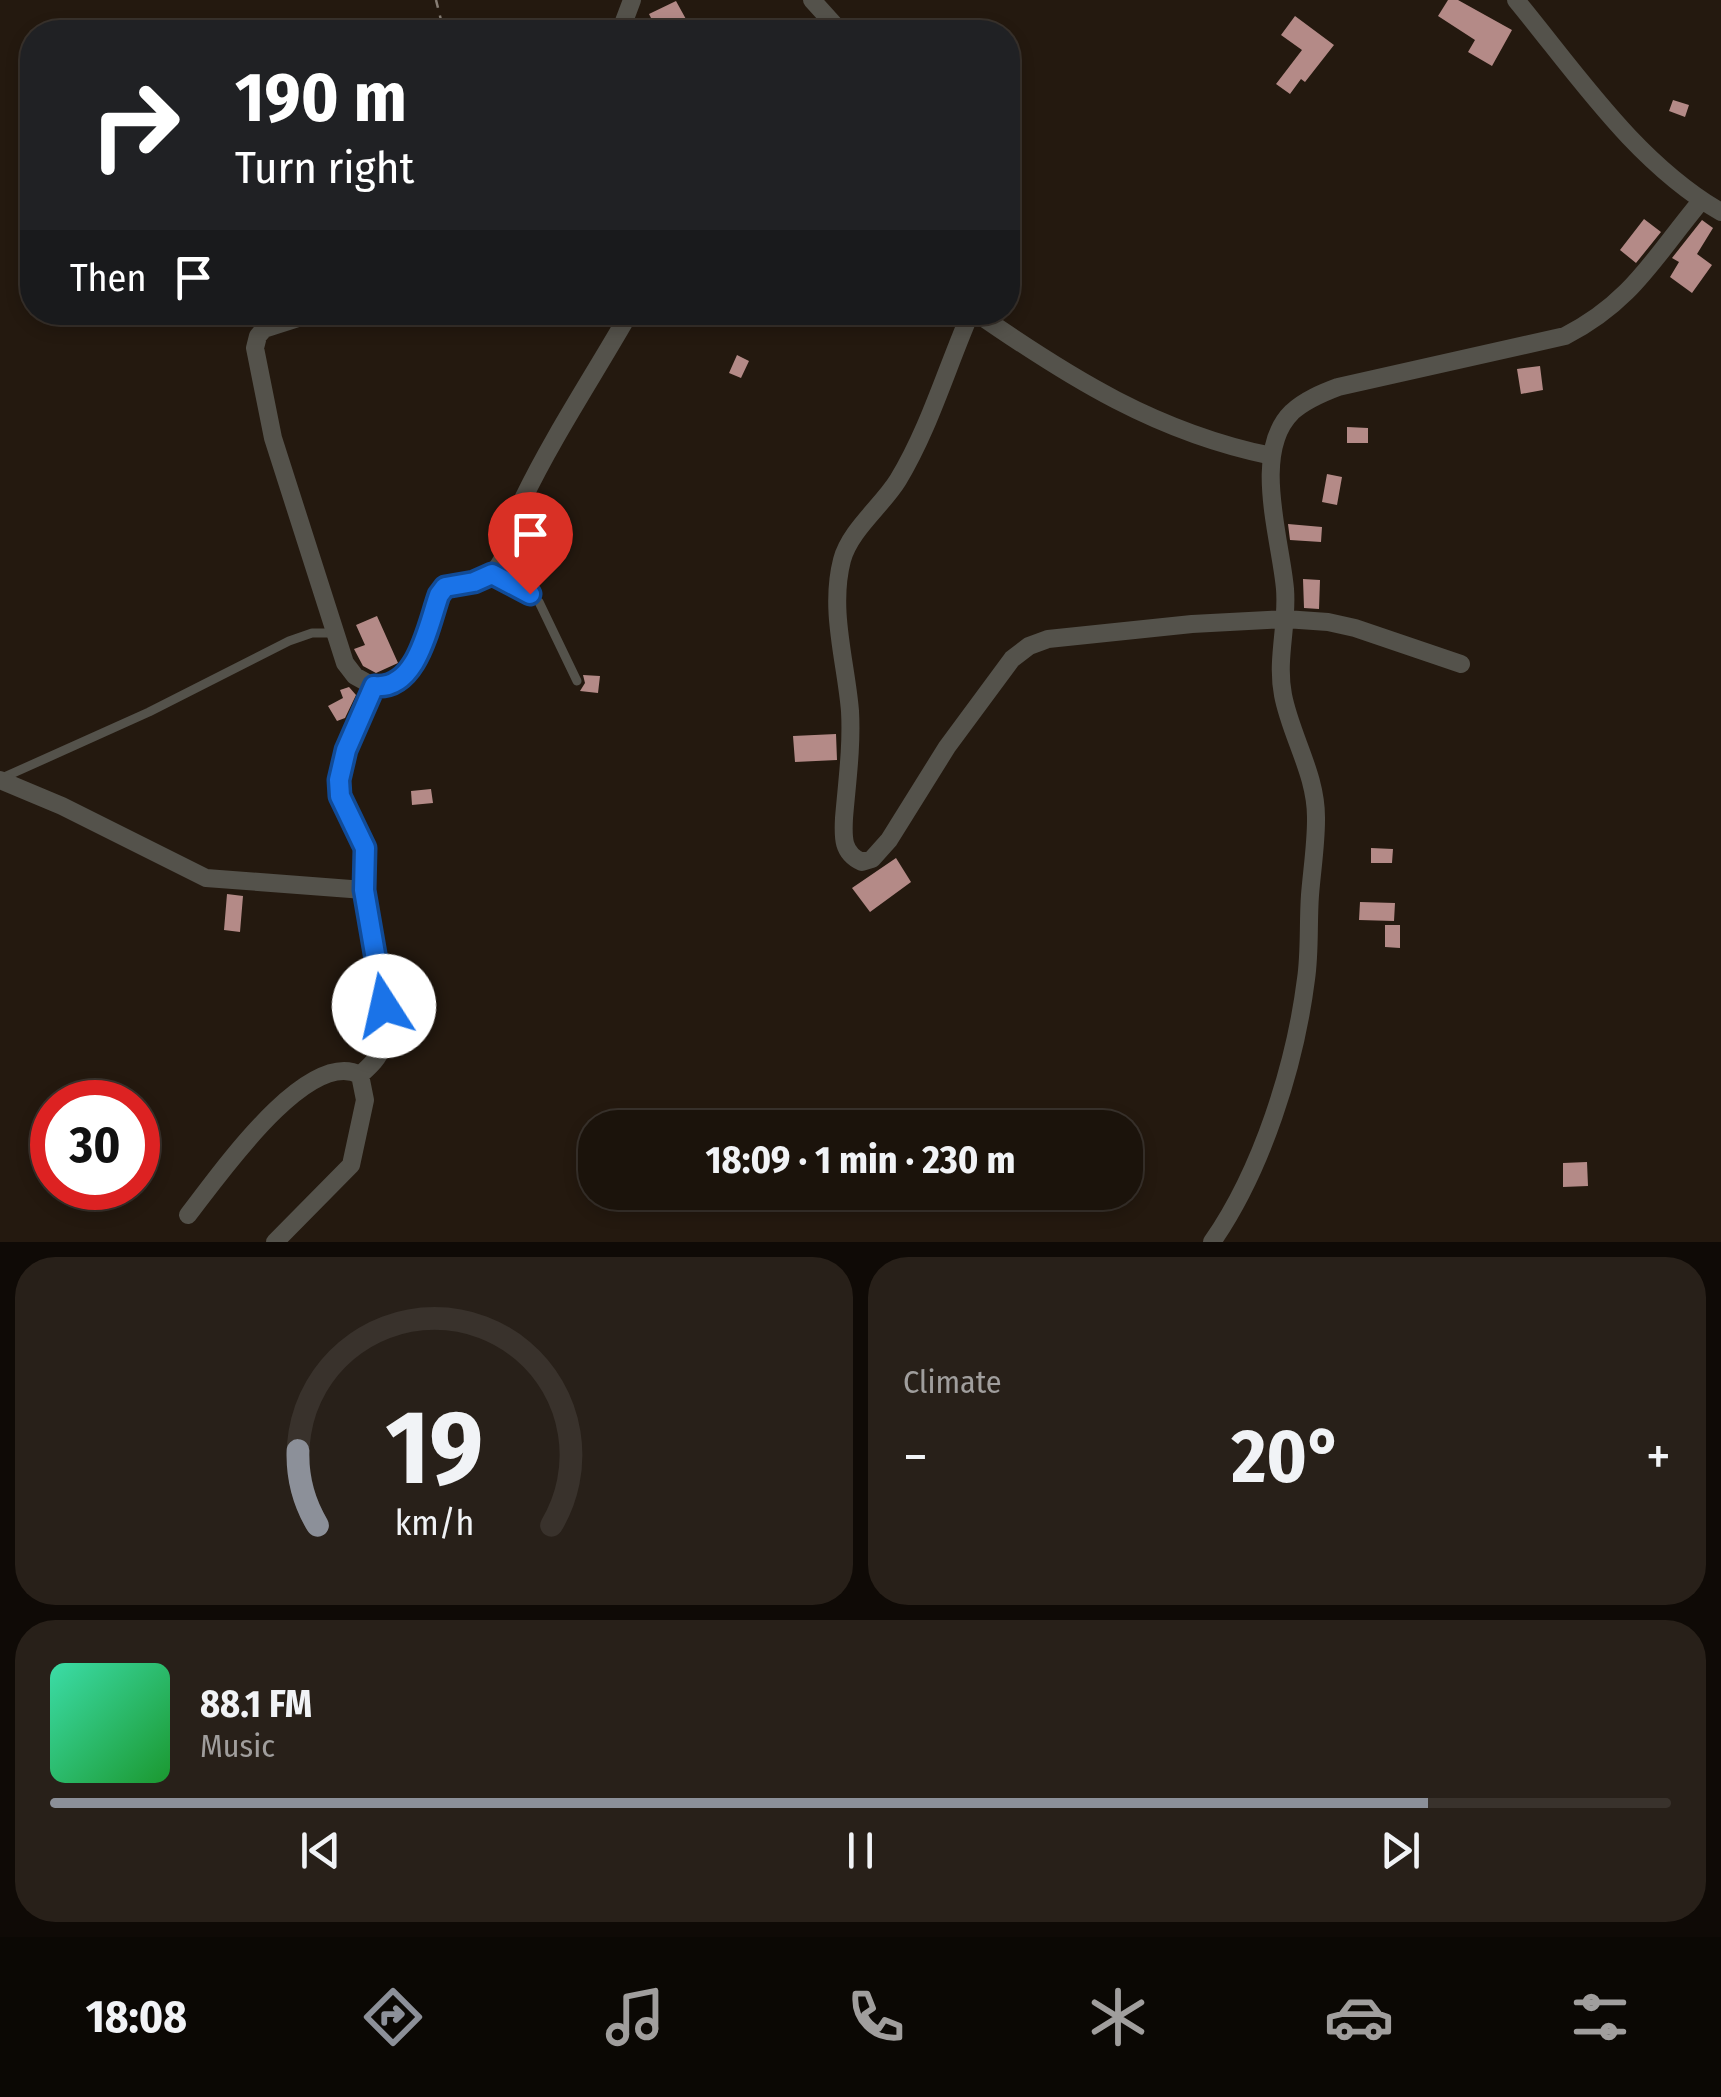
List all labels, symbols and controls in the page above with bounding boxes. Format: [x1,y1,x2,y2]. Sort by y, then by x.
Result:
text: 190 m [235,56,407,140]
icon: right [70,60,200,190]
text: Turn right [235,141,414,195]
icon: arrive [166,250,221,305]
text: Then [70,255,146,301]
pin [488,492,573,595]
icon: arrive [503,507,558,562]
position arrow [332,954,436,1058]
speed limit sign: 30 [30,1080,160,1210]
text: 18:09 · 1 min · 230 m [706,1137,1015,1183]
text: Climate [903,1363,1002,1401]
text: 19 [385,1386,483,1511]
text: 20° [1232,1412,1342,1502]
text: − [903,1424,928,1490]
text: + [1646,1424,1671,1490]
text: km/h [394,1502,474,1544]
text: 88.1 FM [200,1681,312,1727]
text: Music [200,1727,275,1765]
icon: previous [293,1823,348,1878]
icon: pause [833,1823,888,1878]
icon: next [1373,1823,1428,1878]
icon: directions [358,1982,428,2052]
icon: music [600,1982,670,2052]
icon: phone [841,1982,911,2052]
icon: climate [1083,1982,1153,2052]
icon: car [1324,1982,1394,2052]
icon: filters [1565,1982,1635,2052]
text: 18:08 [86,1990,187,2044]

